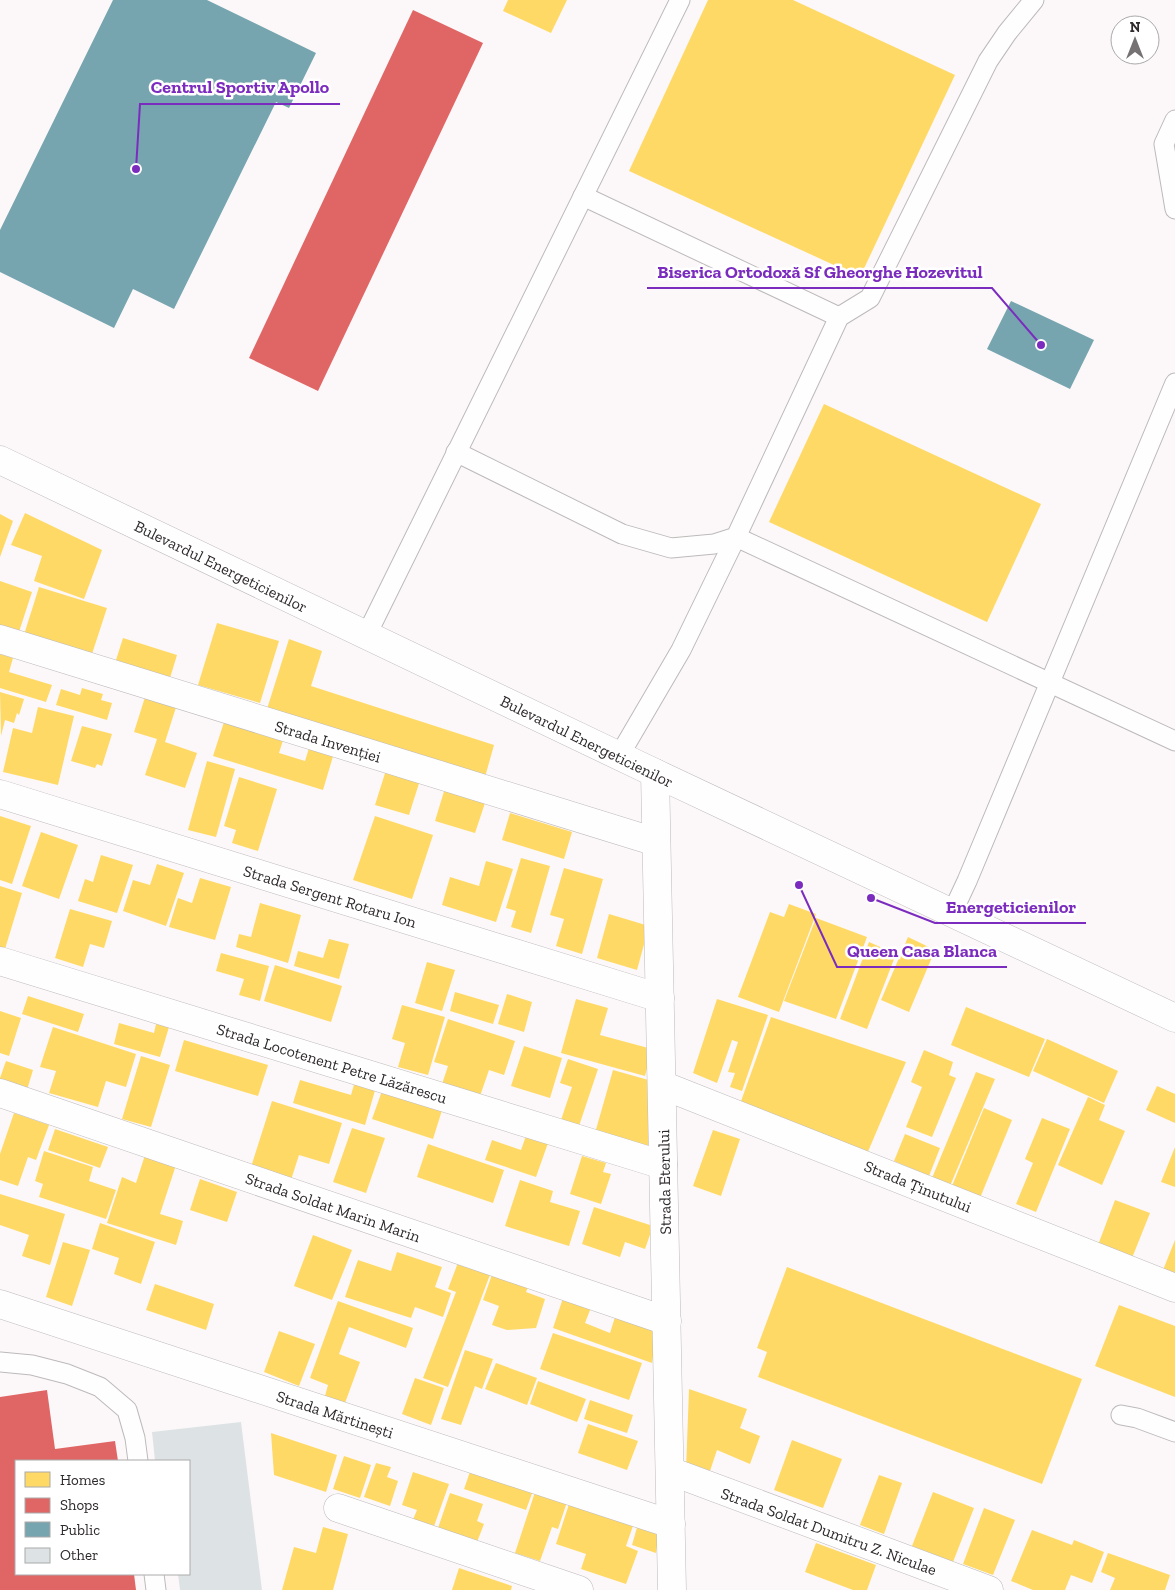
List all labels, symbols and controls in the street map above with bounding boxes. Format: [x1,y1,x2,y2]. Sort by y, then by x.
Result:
north arrow [1110,15,1160,65]
text: N [1130,19,1141,36]
callout: Centrul Sportiv Apollo [140,71,340,104]
text: Centrul Sportiv Apollo [151,76,330,98]
callout: Biserica Ortodoxă Sf Gheorghe Hozevitul [647,255,992,288]
text: Biserica Ortodoxă Sf Gheorghe Hozevitul [657,261,983,283]
street label: Bulevardul Energeticienilor [131,516,311,617]
street label: Bulevardul Energeticienilor [497,691,677,792]
street label: Strada Invenției [272,716,384,767]
street label: Strada Sergent Rotaru Ion [241,861,419,932]
callout: Energeticienilor [935,890,1086,923]
text: Energeticienilor [946,896,1076,918]
callout: Queen Casa Blanca [837,934,1007,967]
text: Queen Casa Blanca [847,940,997,962]
street label: Strada Locotenent Petre Lăzărescu [214,1019,449,1108]
street label: Strada Eterului [654,1129,675,1235]
street label: Strada Ținutului [861,1156,975,1217]
street label: Strada Soldat Marin Marin [243,1169,424,1247]
street label: Strada Mărtinești [274,1387,396,1443]
legend [15,1460,190,1575]
text: Homes [60,1471,105,1489]
street label: Strada Soldat Dumitru Z. Niculae [718,1484,939,1579]
text: Shops [60,1496,99,1514]
text: Public [60,1521,100,1539]
text: Other [60,1546,98,1564]

